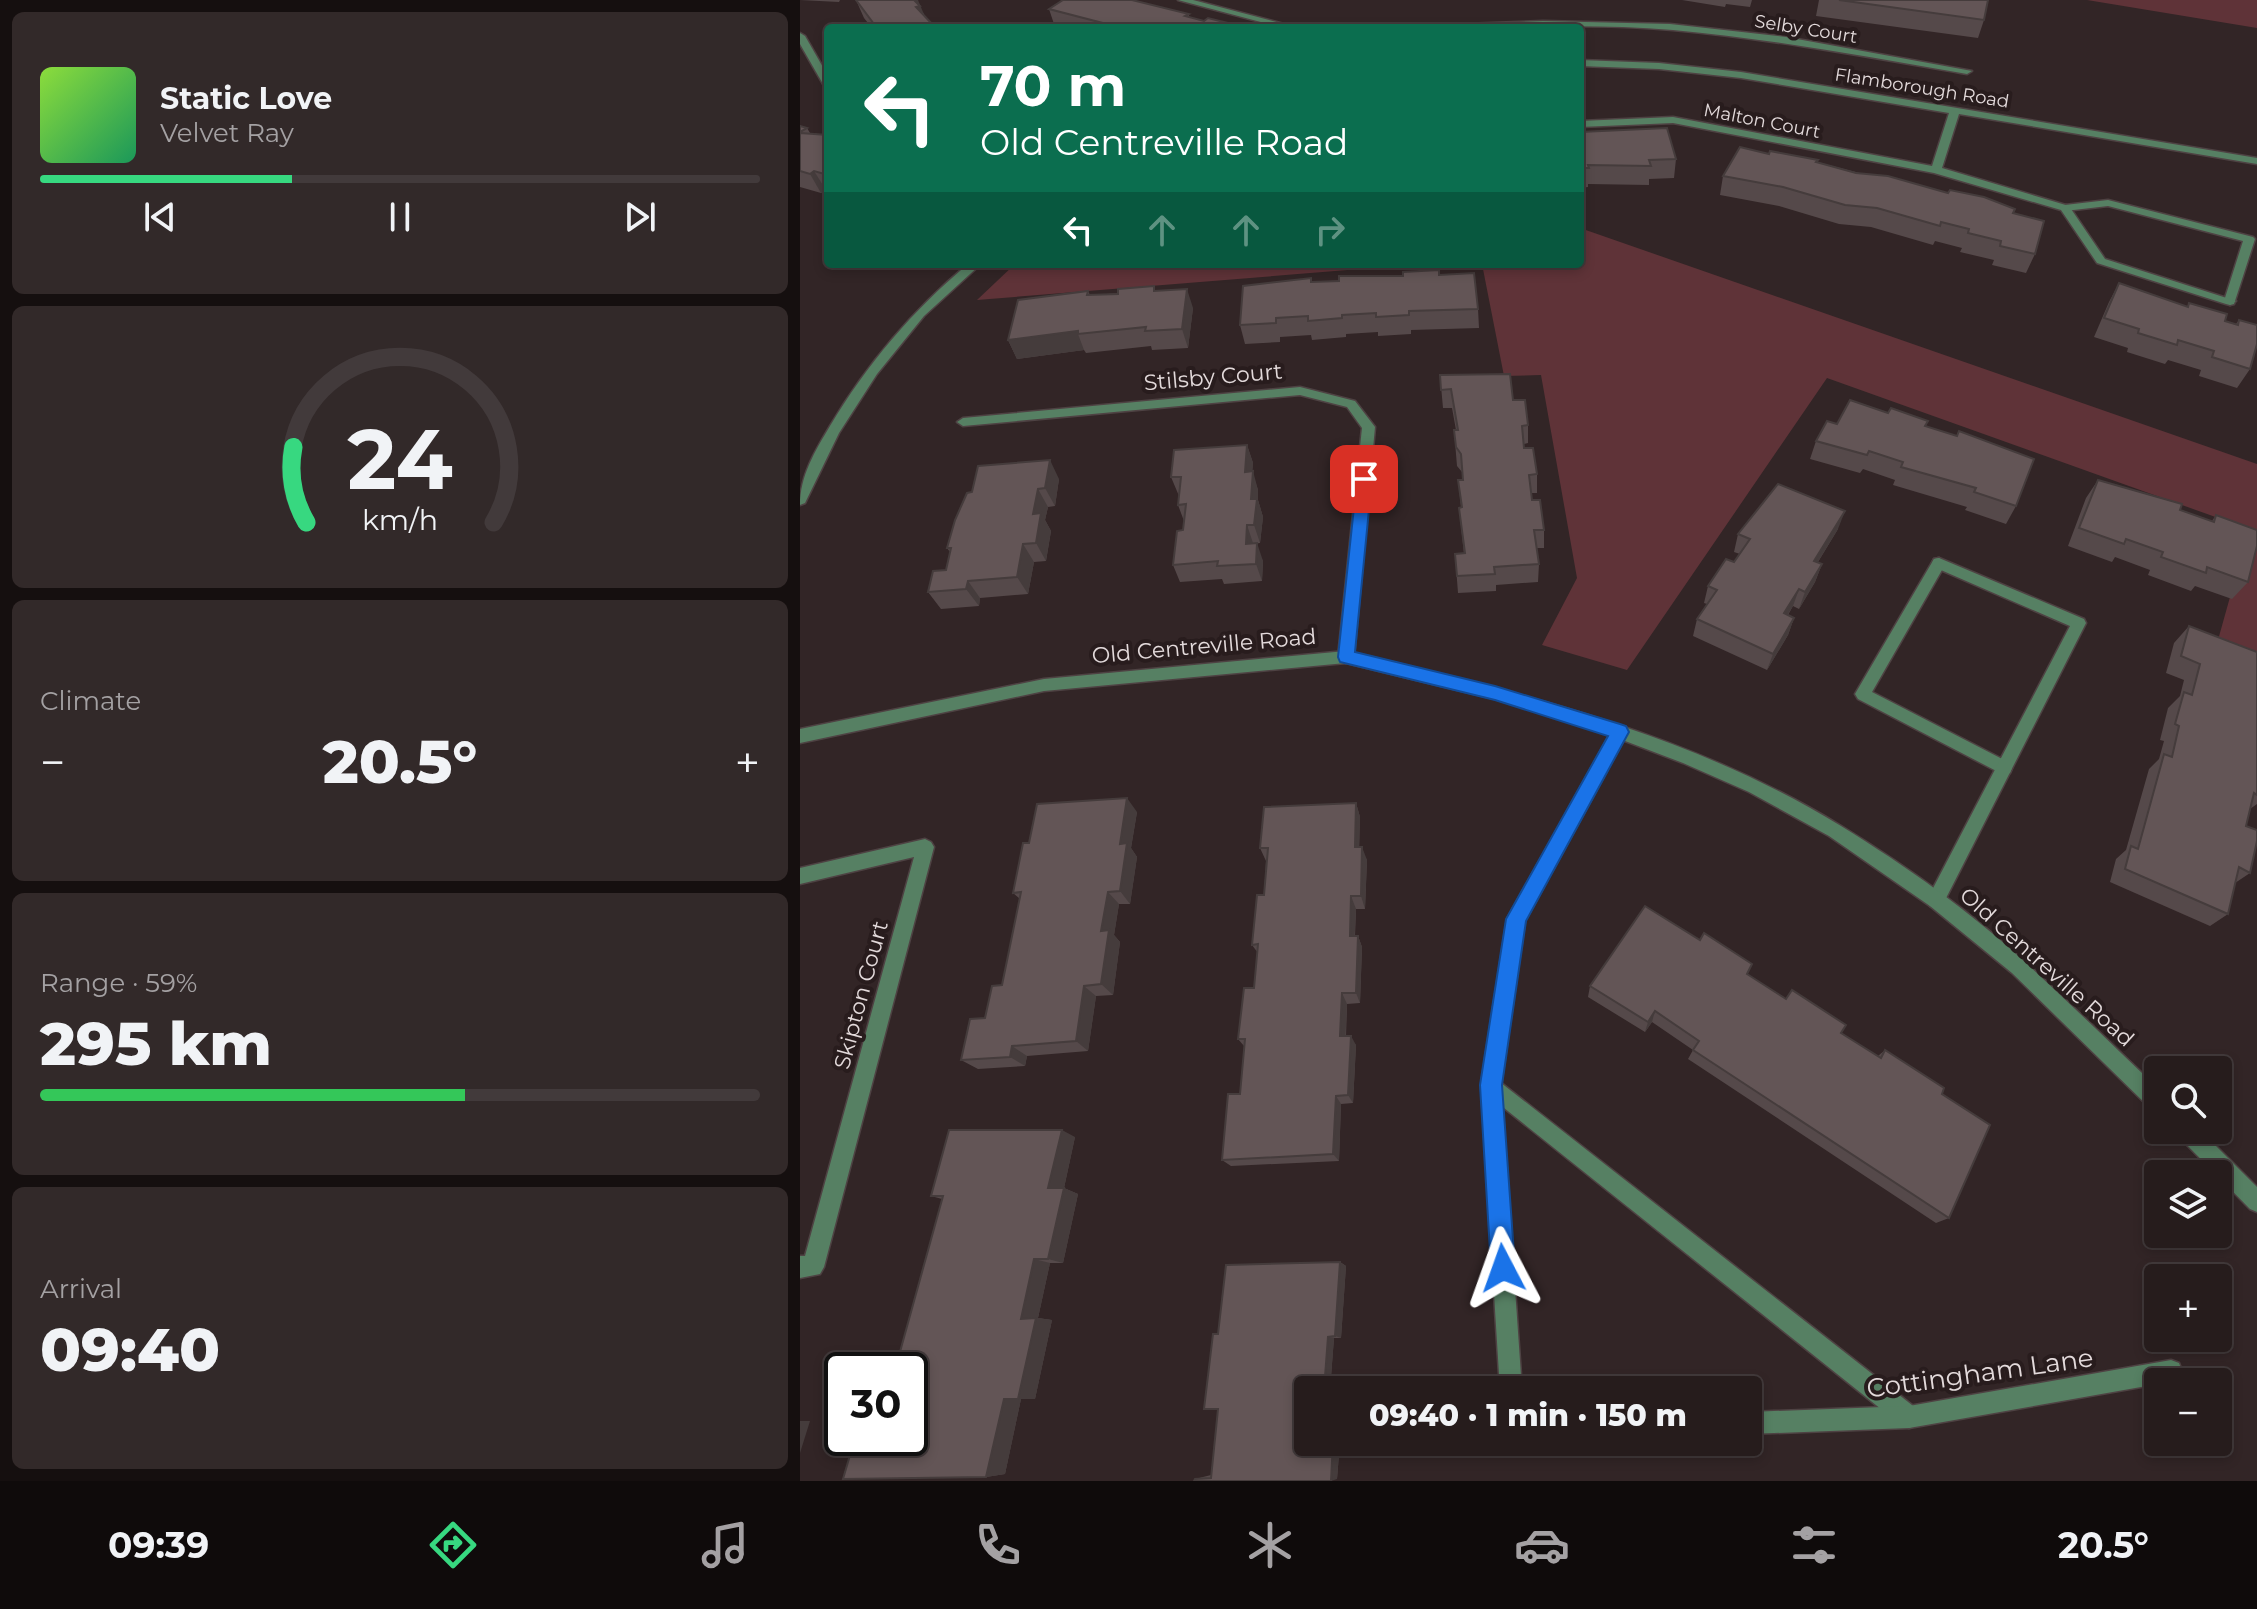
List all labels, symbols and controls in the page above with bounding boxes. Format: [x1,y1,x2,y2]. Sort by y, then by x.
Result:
street label: Selby Court [1753,10,1859,48]
text: 70 m [980,52,1126,120]
icon: left [848,56,952,160]
street label: Flamborough Road [1833,63,2011,113]
text: Static Love [160,80,332,117]
street label: Malton Court [1702,99,1822,143]
text: Velvet Ray [160,117,294,149]
text: Old Centreville Road [980,120,1348,164]
icon: previous [138,195,182,239]
icon: pause [378,195,422,239]
icon: next [618,195,662,239]
icon: left [1056,208,1100,252]
icon: ahead [1140,208,1184,252]
icon: ahead [1224,208,1268,252]
icon: right [1308,208,1352,252]
street label: Stilsby Court [1143,357,1284,397]
text: 24 [347,407,453,509]
pin [1330,445,1398,513]
icon: arrive [1342,457,1386,501]
text: km/h [362,502,438,537]
street label: Old Centreville Road [1091,623,1317,669]
text: Climate [40,685,141,717]
text: 20.5° [323,725,477,798]
text: − [40,735,65,789]
text: + [735,735,760,789]
street label: Old Centreville Road [1954,882,2140,1052]
street label: Skipton Court [828,918,894,1072]
text: Range · 59% [40,967,197,999]
text: 295 km [40,1007,272,1080]
map controls [2144,1056,2232,1456]
button: search [2144,1056,2232,1144]
button: layers [2144,1160,2232,1248]
position arrow [1461,1226,1545,1310]
button: + [2144,1264,2232,1352]
text: Arrival [40,1273,122,1305]
text: 09:40 [40,1313,220,1386]
street label: Cottingham Lane [1865,1341,2095,1405]
speed limit sign: 30 [824,1352,928,1456]
button: − [2144,1368,2232,1456]
text: 09:40 · 1 min · 150 m [1369,1397,1687,1434]
icon: directions [425,1517,481,1573]
icon: music [697,1517,753,1573]
icon: phone [970,1517,1026,1573]
icon: climate [1242,1517,1298,1573]
icon: car [1514,1517,1570,1573]
icon: filters [1786,1517,1842,1573]
text: 09:39 [108,1523,209,1567]
text: 20.5° [2058,1523,2149,1567]

